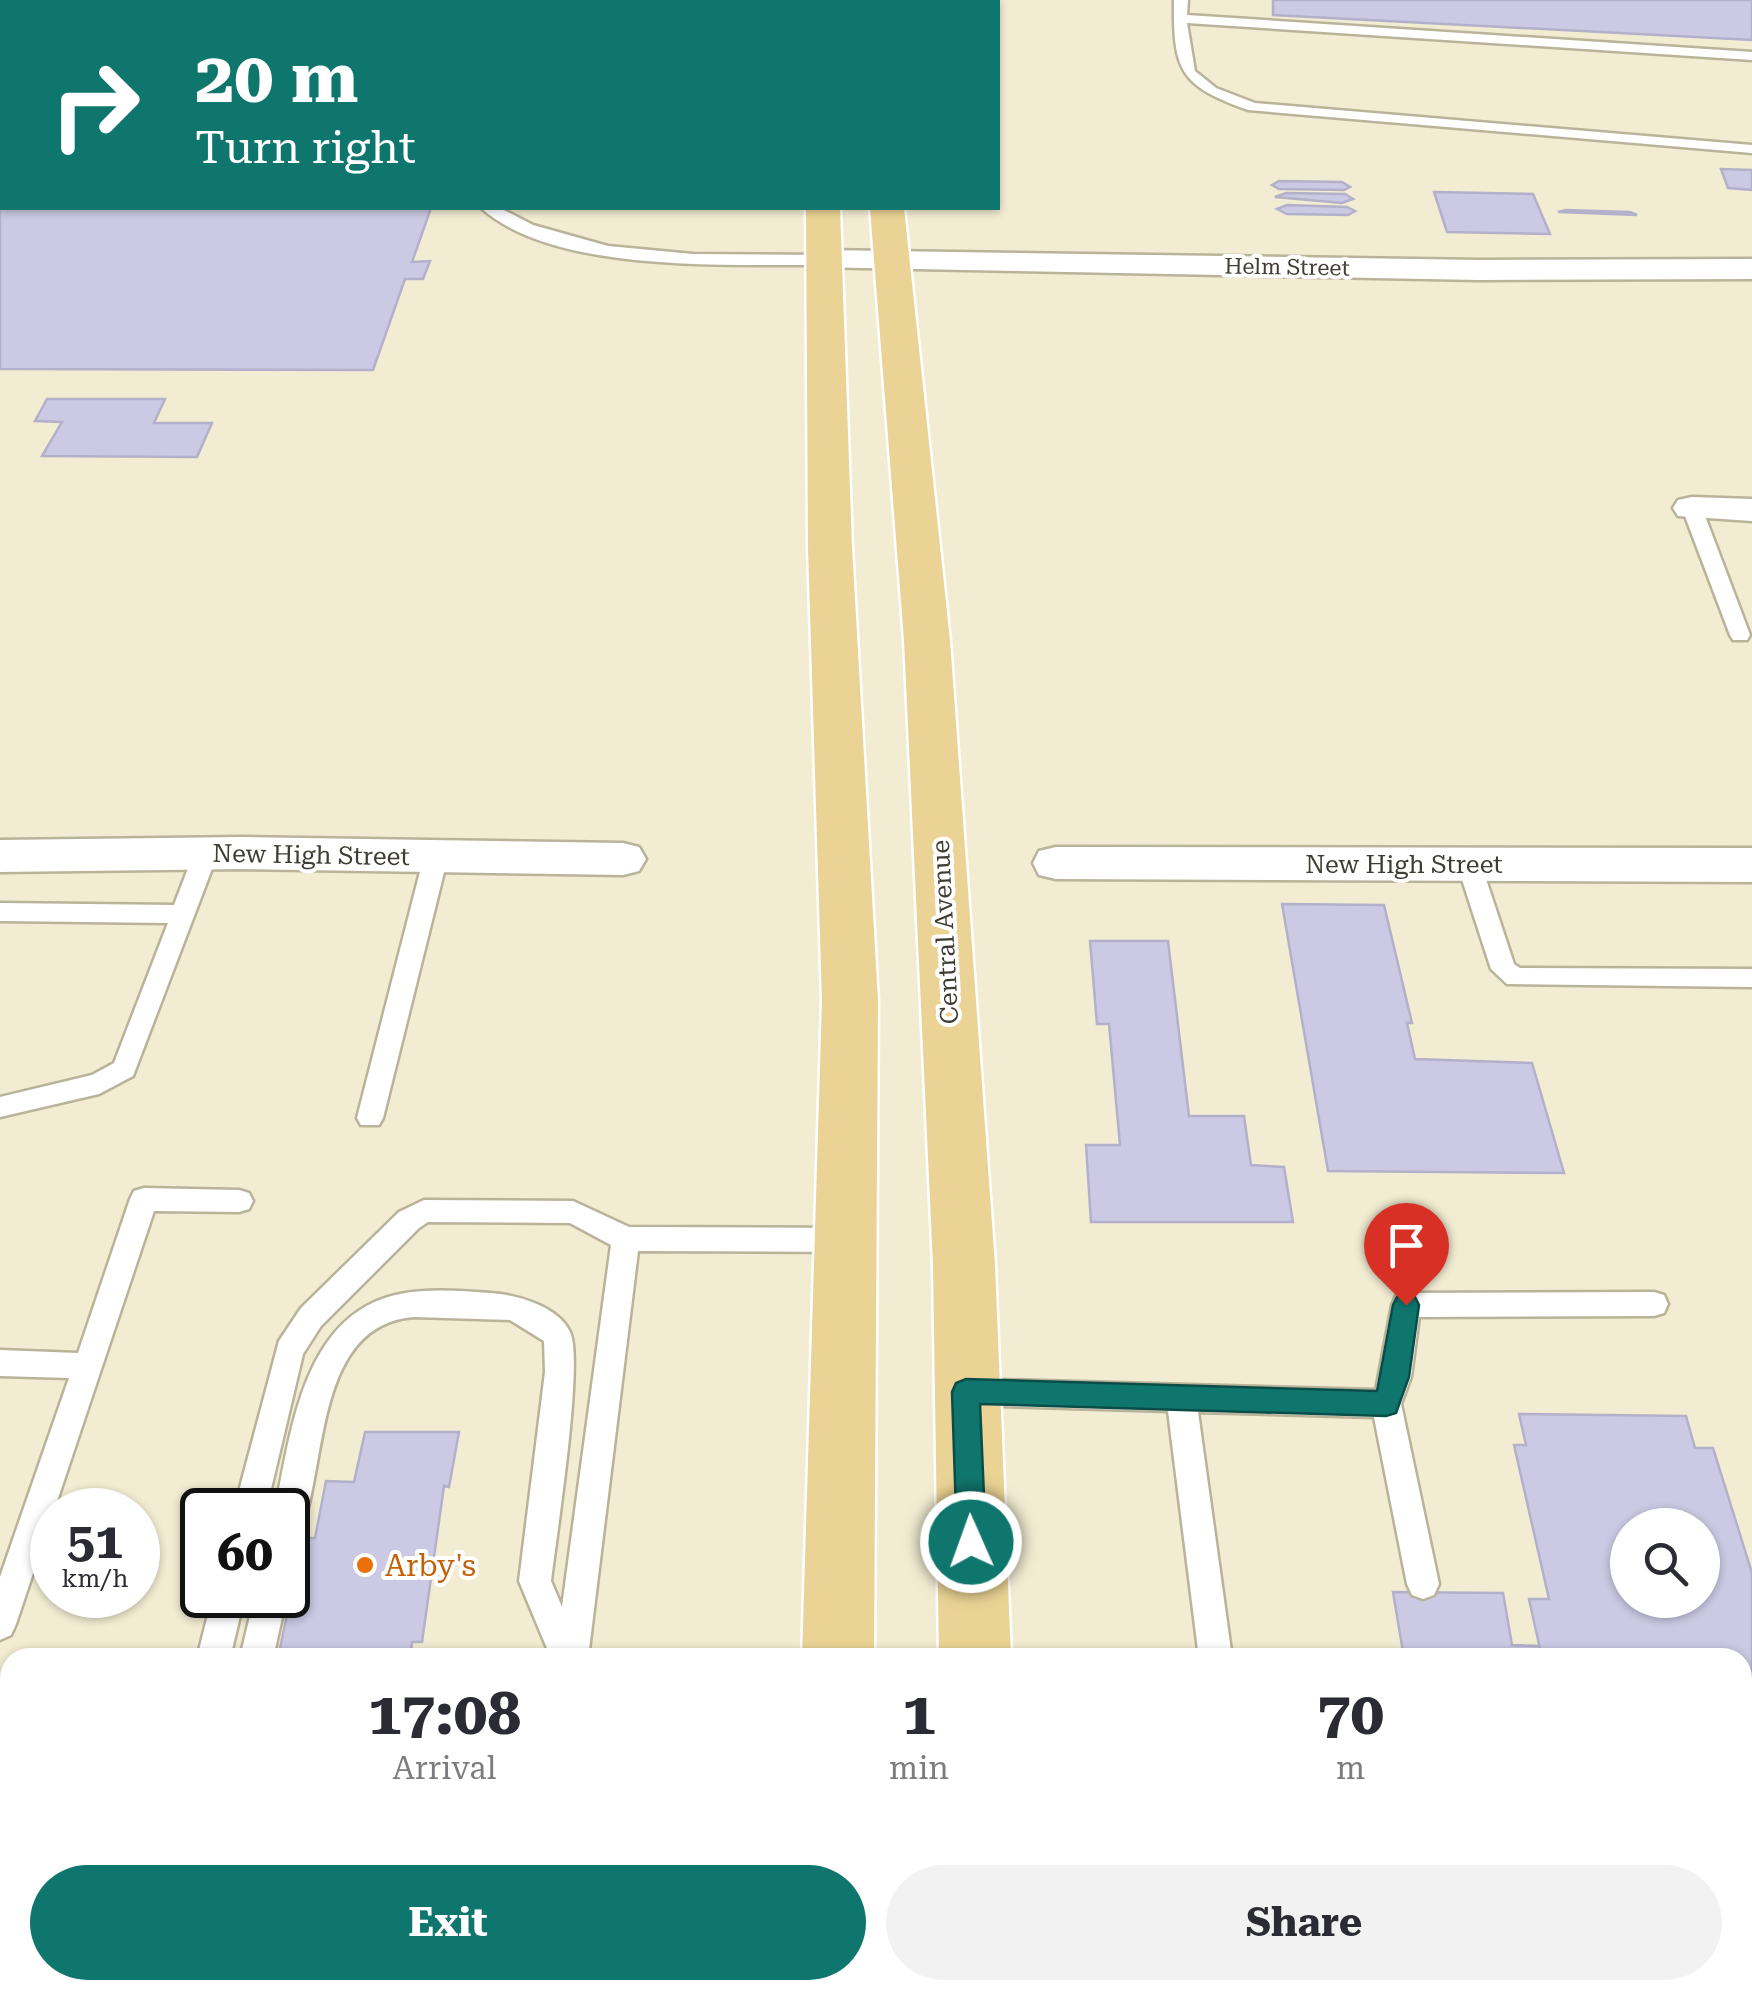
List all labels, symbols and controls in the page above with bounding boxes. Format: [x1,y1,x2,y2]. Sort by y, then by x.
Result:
text: 20 m [195,37,359,119]
icon: right [30,40,160,170]
text: Turn right [195,121,416,174]
street label: Helm Street [1224,253,1350,281]
street label: New High Street [212,839,410,871]
street label: Central Avenue [926,839,964,1025]
street label: New High Street [1305,850,1503,879]
pin [1364,1203,1449,1306]
icon: arrive [1379,1218,1434,1273]
speed limit sign: 60 [180,1488,310,1618]
position arrow [919,1490,1023,1594]
map controls [1610,1508,1720,1618]
button: search [1610,1508,1720,1618]
text: 51 [67,1512,123,1570]
place label: Arby's [385,1548,476,1583]
marker: Arby's [354,1554,376,1576]
text: km/h [62,1564,128,1593]
text: 17:08 [368,1678,521,1749]
text: 1 [902,1678,936,1749]
text: 70 [1317,1678,1384,1749]
text: Arrival [392,1749,496,1787]
text: min [889,1749,949,1787]
text: m [1336,1749,1365,1787]
button: Exit [30,1865,866,1980]
button: Share [886,1865,1722,1980]

